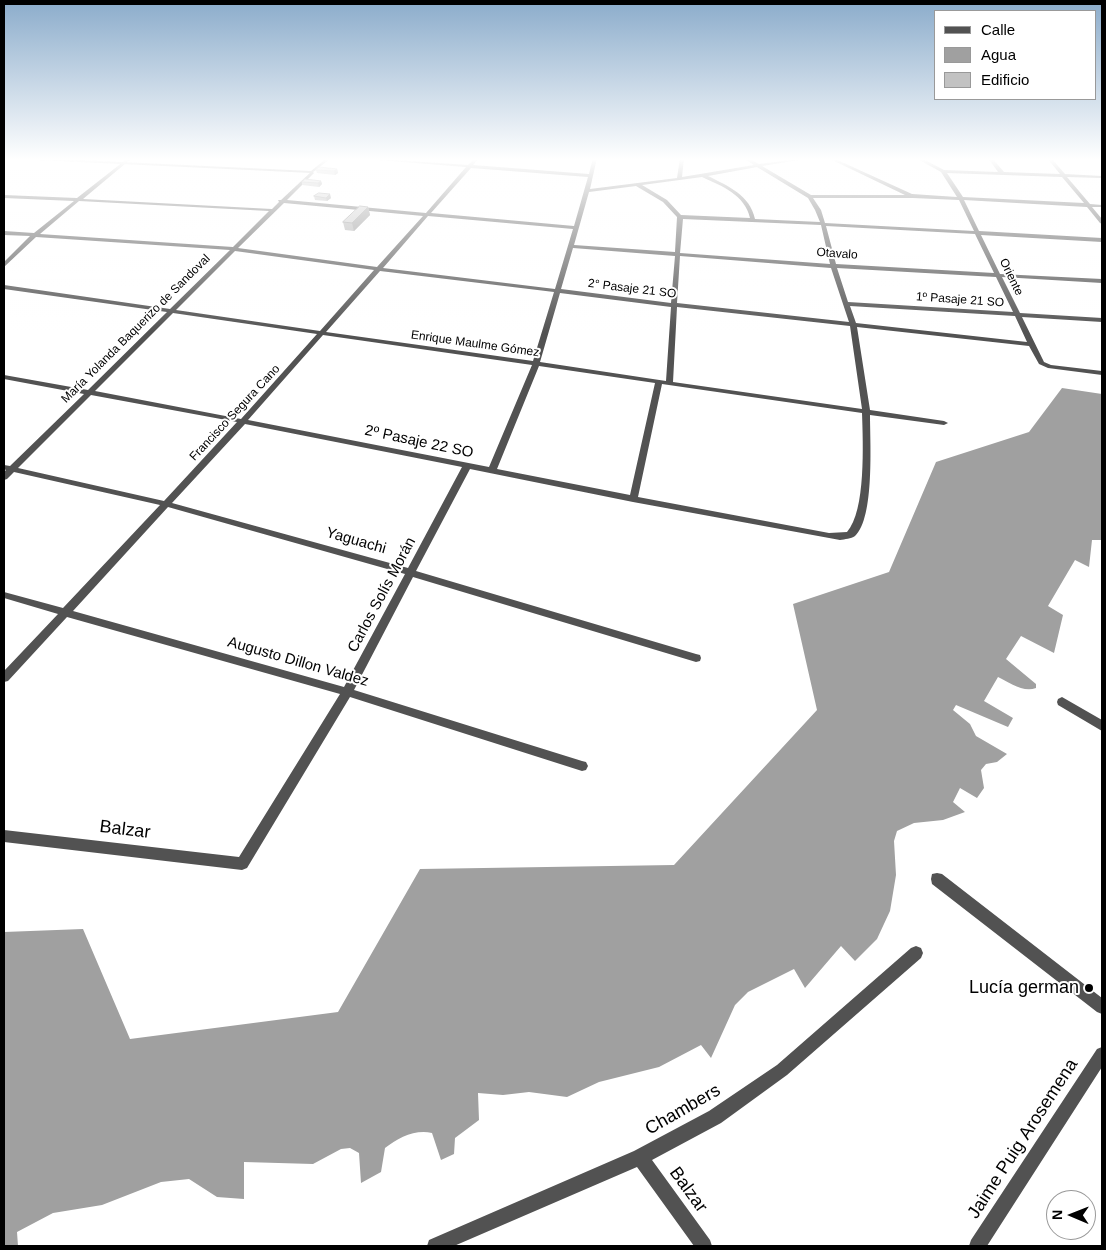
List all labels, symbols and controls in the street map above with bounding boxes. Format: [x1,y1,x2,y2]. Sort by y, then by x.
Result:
legend [934,10,1096,100]
text: Calle [981,21,1015,38]
text: Agua [981,46,1016,63]
text: Edificio [981,71,1029,88]
street label: Otavalo [816,245,858,263]
street label: María Yolanda Baquerizo de Sandoval [59,252,213,406]
street label: Oriente [996,256,1026,298]
street label: 2° Pasaje 21 SO [587,276,677,302]
street label: 1º Pasaje 21 SO [915,290,1005,310]
street label: Enrique Maulme Gómez [410,328,540,360]
street label: Francisco Segura Cano [187,362,283,464]
street label: 2º Pasaje 22 SO [363,422,475,462]
street label: Yaguachi [324,524,388,558]
street label: Carlos Solís Morán [344,534,420,656]
street label: Augusto Dillon Valdez [226,633,370,691]
street label: Balzar [98,816,152,844]
place label: Lucía german [969,977,1079,999]
marker: Lucía german [1083,982,1095,994]
street label: Jaime Puig Arosemena [963,1055,1083,1223]
street label: Chambers [642,1080,724,1140]
street label: Balzar [664,1163,712,1217]
north arrow [1046,1190,1096,1240]
text: N [1049,1210,1065,1220]

